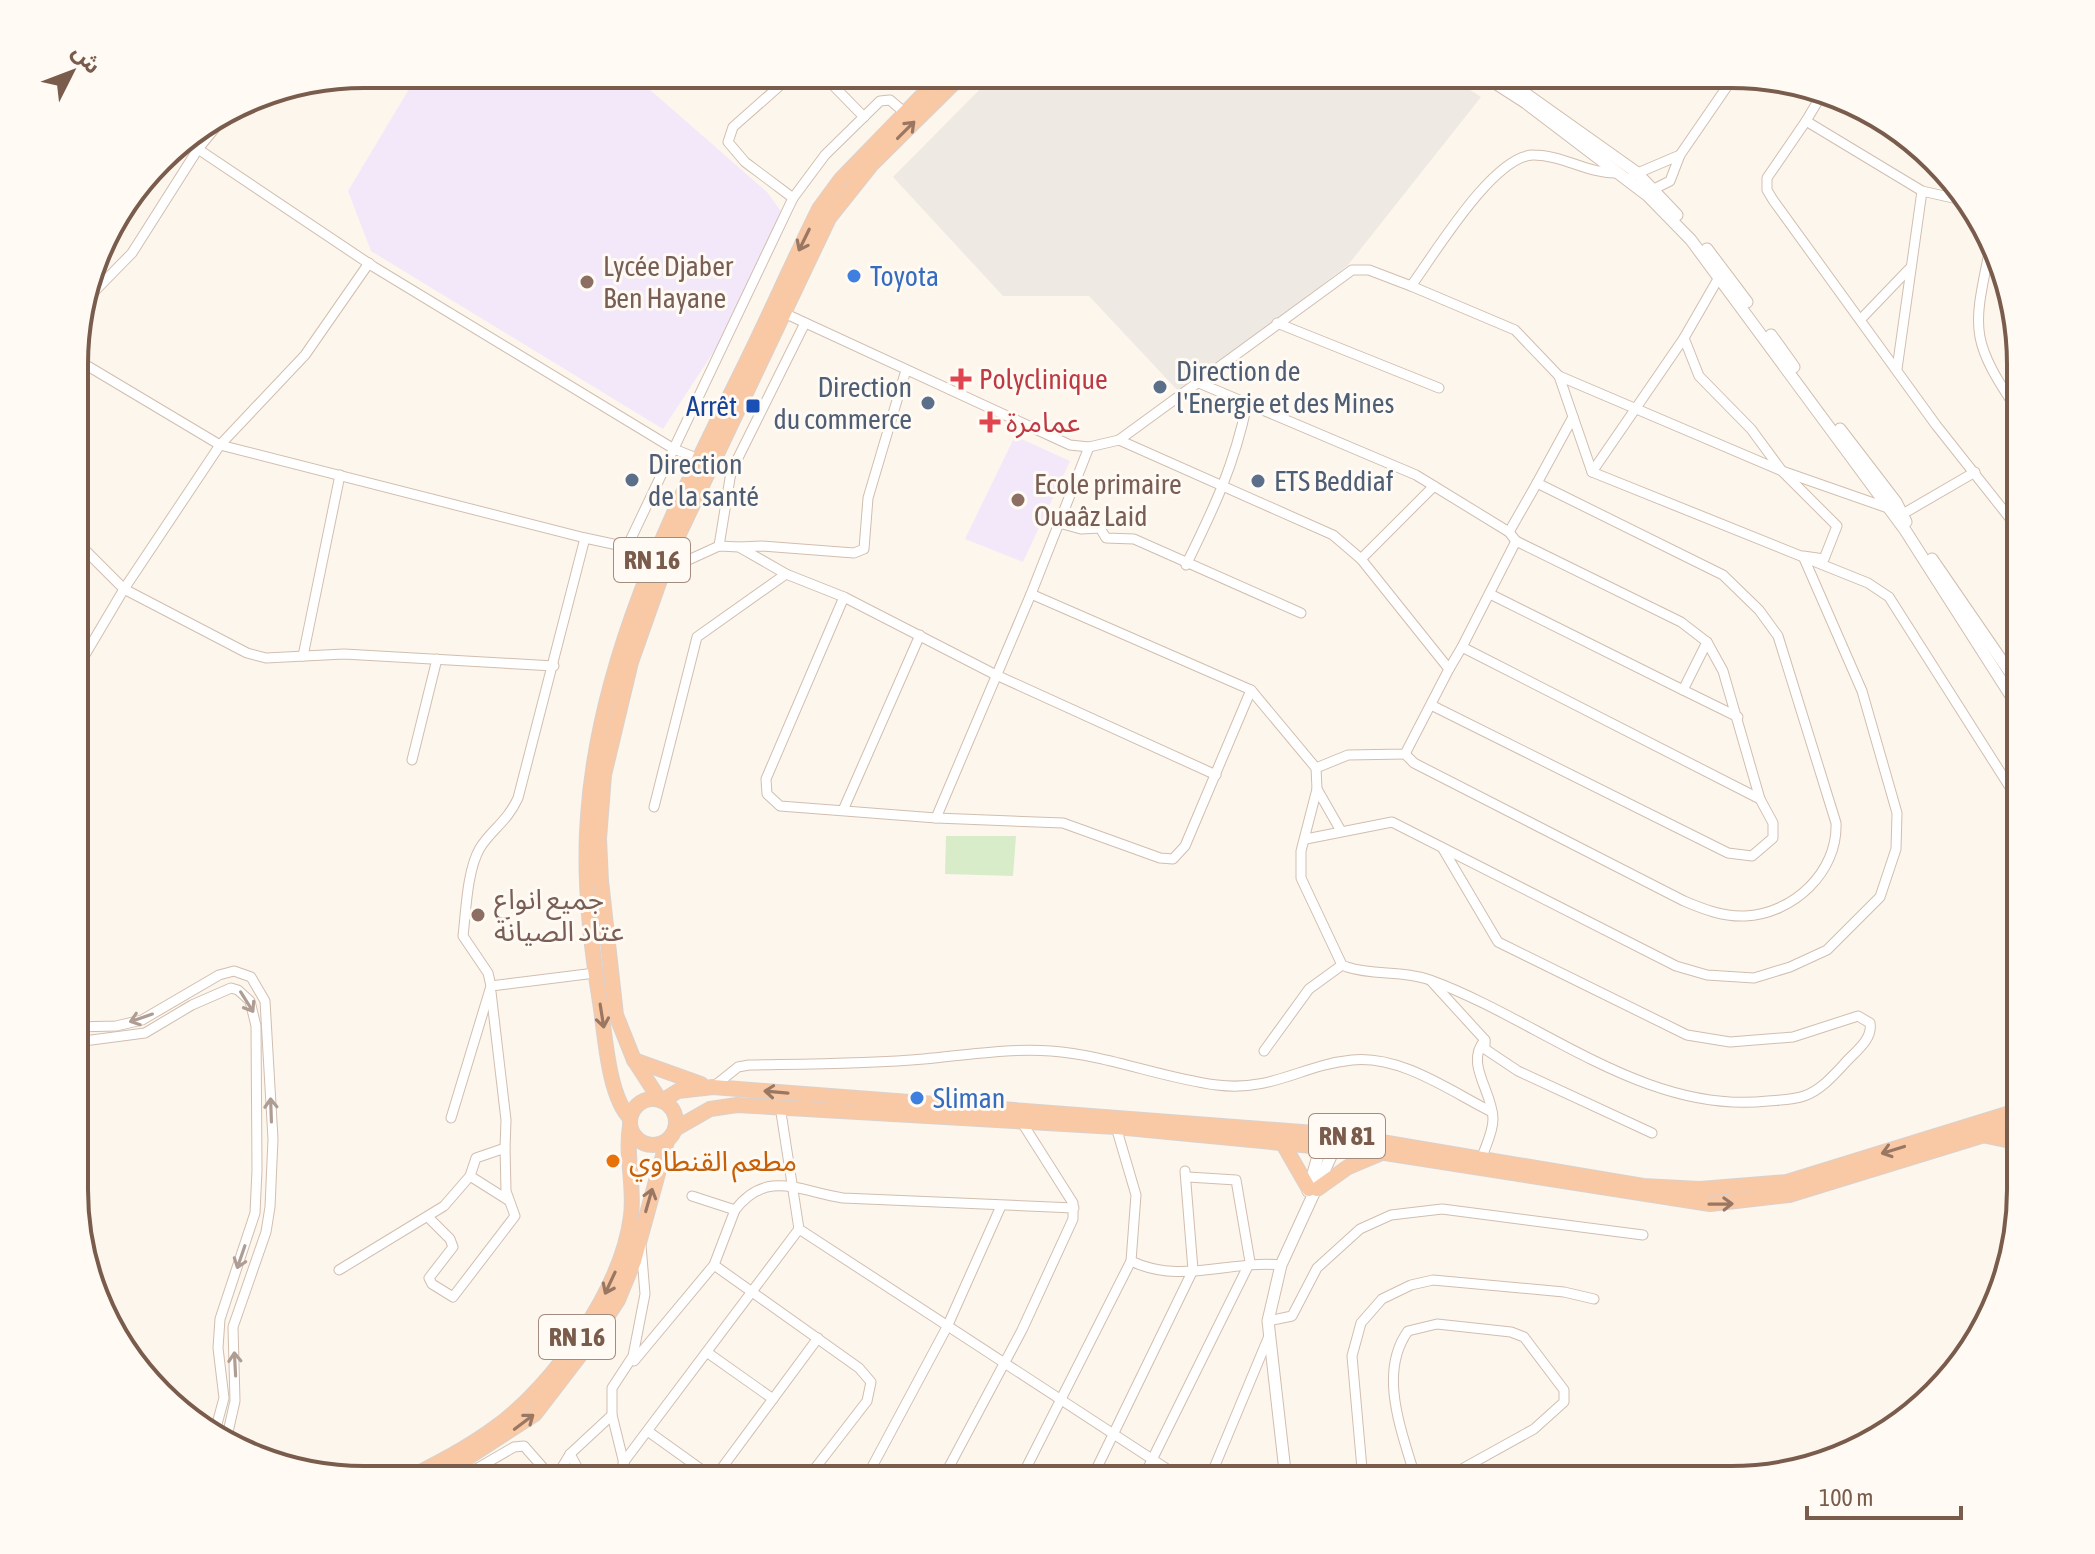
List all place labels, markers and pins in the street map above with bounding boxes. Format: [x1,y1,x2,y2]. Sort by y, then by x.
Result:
place label: Lycée Djaber Ben Hayane [603,250,734,314]
place label: Toyota [870,260,939,292]
marker: Toyota [845,267,863,285]
marker: Lycée Djaber Ben Hayane [578,273,596,291]
place label: Direction de l'Energie et des Mines [1176,355,1394,419]
place label: Polyclinique [979,363,1108,395]
marker: Polyclinique [950,368,972,390]
place label: Direction du commerce [773,371,912,435]
marker: Direction de l'Energie et des Mines [1151,378,1169,396]
place label: Arrêt [686,390,737,422]
marker: Direction du commerce [919,394,937,412]
marker: Arrêt [744,397,762,415]
place label: عمامرة [1006,406,1080,439]
marker: عمامرة [981,413,999,431]
place label: Direction de la santé [648,448,759,512]
place label: ETS Beddiaf [1274,465,1394,497]
place label: Ecole primaire Ouaâz Laid [1034,468,1182,532]
marker: Direction de la santé [623,471,641,489]
marker: ETS Beddiaf [1249,472,1267,490]
marker: Ecole primaire Ouaâz Laid [1009,491,1027,509]
place label: جميع انواع عتاد الصيانة [494,883,624,947]
marker: جميع انواع عتاد الصيانة [469,906,487,924]
place label: Sliman [933,1082,1005,1114]
marker: Sliman [908,1089,926,1107]
place label: مطعم القنطاوي [629,1145,797,1183]
marker: مطعم القنطاوي [604,1152,622,1170]

